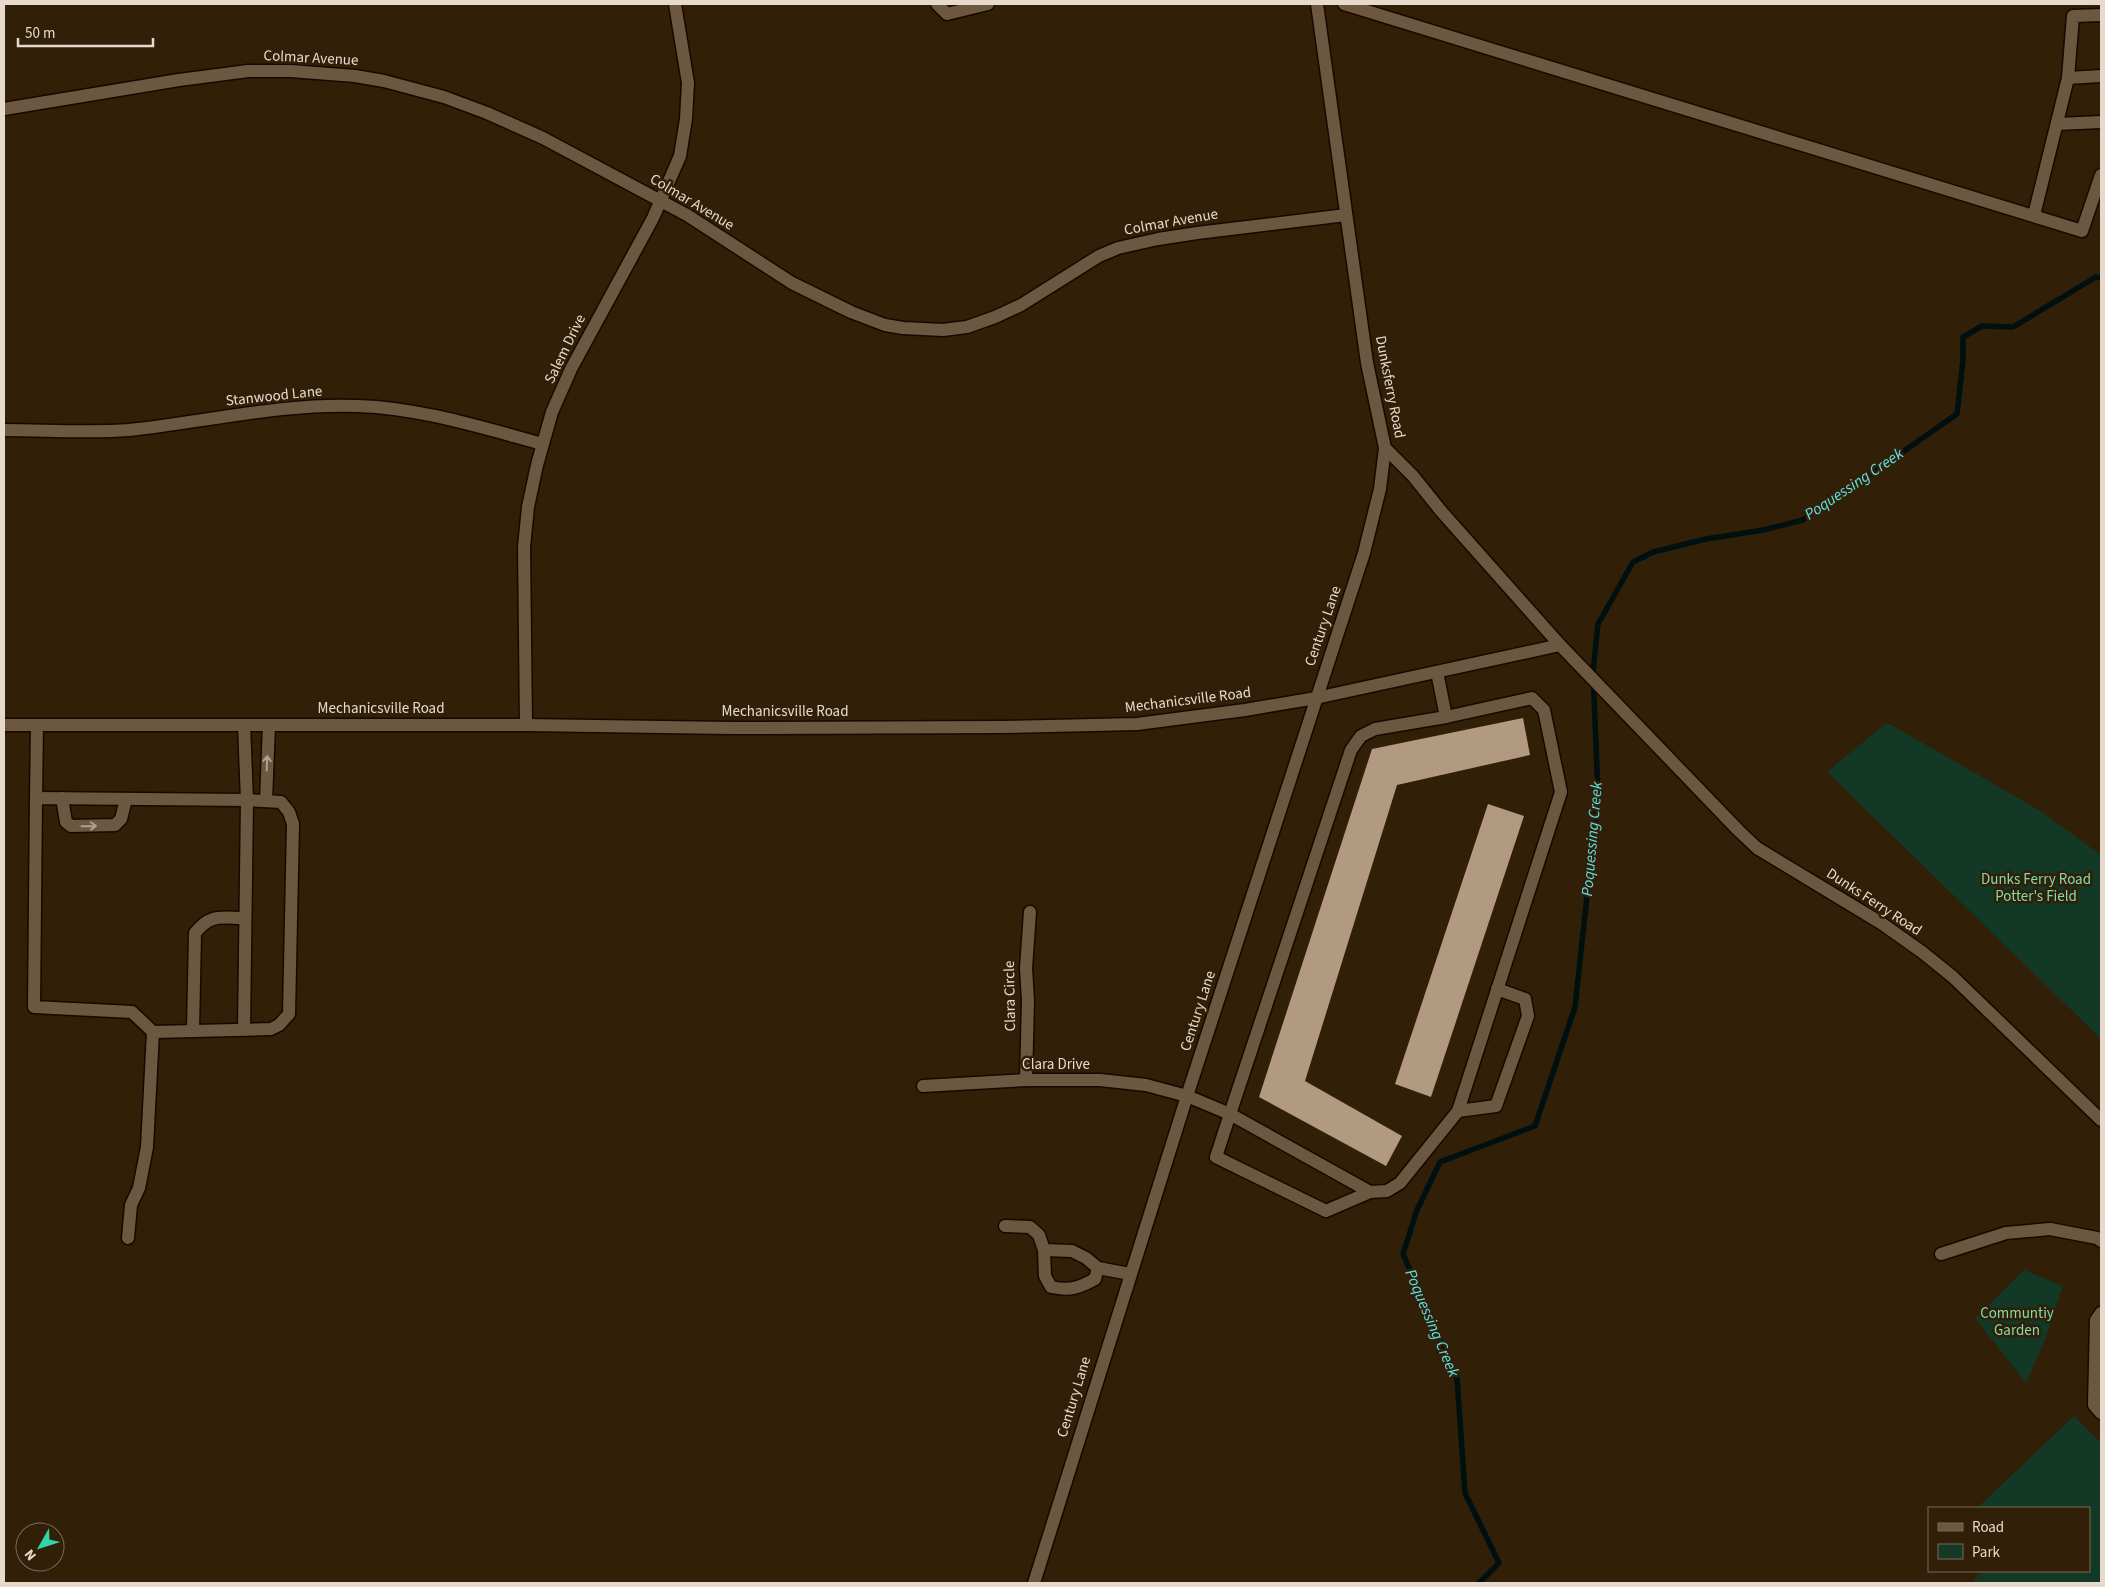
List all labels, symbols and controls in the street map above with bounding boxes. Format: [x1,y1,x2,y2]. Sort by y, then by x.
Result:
scale bar [18,15,152,47]
text: 50 m [25,23,55,44]
street label: Colmar Avenue [263,45,359,71]
street label: Colmar Avenue [646,169,738,235]
street label: Colmar Avenue [1122,203,1220,241]
street label: Salem Drive [539,311,591,387]
street label: Dunksferry Road [1370,334,1410,440]
street label: Stanwood Lane [225,380,323,412]
water label: Poquessing Creek [1800,442,1908,525]
street label: Century Lane [1299,583,1347,669]
street label: Mechanicsville Road [1124,682,1252,718]
street label: Mechanicsville Road [318,698,444,719]
street label: Mechanicsville Road [722,701,848,722]
one-way arrow [263,755,272,771]
water label: Poquessing Creek [1576,780,1608,897]
one-way arrow [81,821,97,830]
street label: Dunks Ferry Road [1822,863,1926,941]
park label: Dunks Ferry Road Potter's Field [1981,869,2091,907]
street label: Clara Circle [999,960,1021,1032]
street label: Century Lane [1175,968,1221,1054]
street label: Clara Drive [1022,1054,1090,1075]
water label: Poquessing Creek [1399,1266,1465,1381]
park label: Communtiy Garden [1980,1303,2054,1341]
street label: Century Lane [1052,1354,1096,1440]
legend [1928,1507,2090,1572]
text: Road [1972,1517,2004,1538]
north arrow [15,1522,65,1572]
text: Park [1972,1542,2001,1563]
text: N [20,1545,41,1564]

